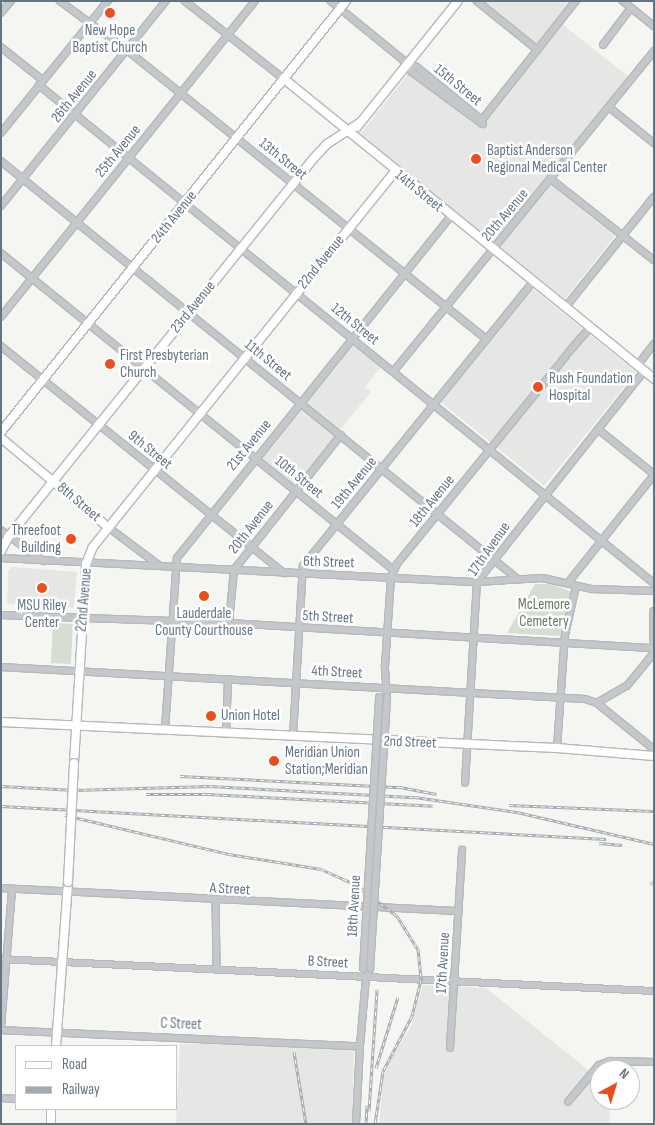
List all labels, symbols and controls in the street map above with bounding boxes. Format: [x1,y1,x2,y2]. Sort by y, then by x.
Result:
marker: New Hope Baptist Church [104,7,116,19]
place label: New Hope Baptist Church [73,21,147,56]
street label: 15th Street [430,60,486,110]
street label: 26th Avenue [47,66,101,126]
street label: 25th Avenue [91,121,145,181]
street label: 13th Street [255,134,311,184]
place label: Baptist Anderson Regional Medical Center [487,141,607,176]
marker: Baptist Anderson Regional Medical Center [469,152,483,166]
street label: 14th Street [391,166,447,216]
street label: 20th Avenue [478,185,532,245]
street label: 24th Avenue [147,187,201,247]
street label: 22nd Avenue [294,231,348,293]
street label: 23rd Avenue [167,277,219,337]
street label: 12th Street [327,299,383,349]
street label: 11th Street [241,336,295,384]
place label: First Presbyterian Church [120,346,209,381]
marker: First Presbyterian Church [104,358,116,370]
place label: Rush Foundation Hospital [549,369,633,404]
marker: Rush Foundation Hospital [531,380,545,394]
street label: 21st Avenue [223,416,275,474]
street label: 9th Street [124,427,176,473]
street label: 10th Street [271,452,327,502]
street label: 19th Avenue [327,453,381,513]
street label: 18th Avenue [406,471,458,531]
street label: 8th Street [53,479,105,525]
street label: 20th Avenue [225,497,277,557]
street label: 17th Avenue [464,519,514,579]
place label: Threefoot Building [11,521,61,556]
marker: Threefoot Building [65,533,77,545]
street label: 6th Street [303,552,355,572]
street label: 22nd Avenue [72,567,96,633]
marker: MSU Riley Center [36,582,48,594]
marker: Lauderdale County Courthouse [198,590,210,602]
park label: McLemore Cemetery [518,595,570,630]
place label: MSU Riley Center [17,596,67,631]
place label: Lauderdale County Courthouse [155,604,253,639]
street label: 5th Street [302,607,354,627]
street label: 4th Street [311,662,363,682]
place label: Union Hotel [221,707,280,725]
marker: Union Hotel [205,710,217,722]
street label: 2nd Street [383,732,437,752]
place label: Meridian Union Station;Meridian [285,743,368,778]
marker: Meridian Union Station;Meridian [267,754,281,768]
street label: 18th Avenue [343,875,365,937]
street label: A Street [209,879,251,899]
street label: 17th Avenue [432,932,454,994]
street label: B Street [307,952,349,972]
street label: C Street [160,1014,202,1034]
legend [15,1045,178,1110]
text: Road [62,1055,87,1074]
north arrow [590,1060,640,1110]
text: N [616,1065,632,1083]
text: Railway [62,1080,100,1099]

